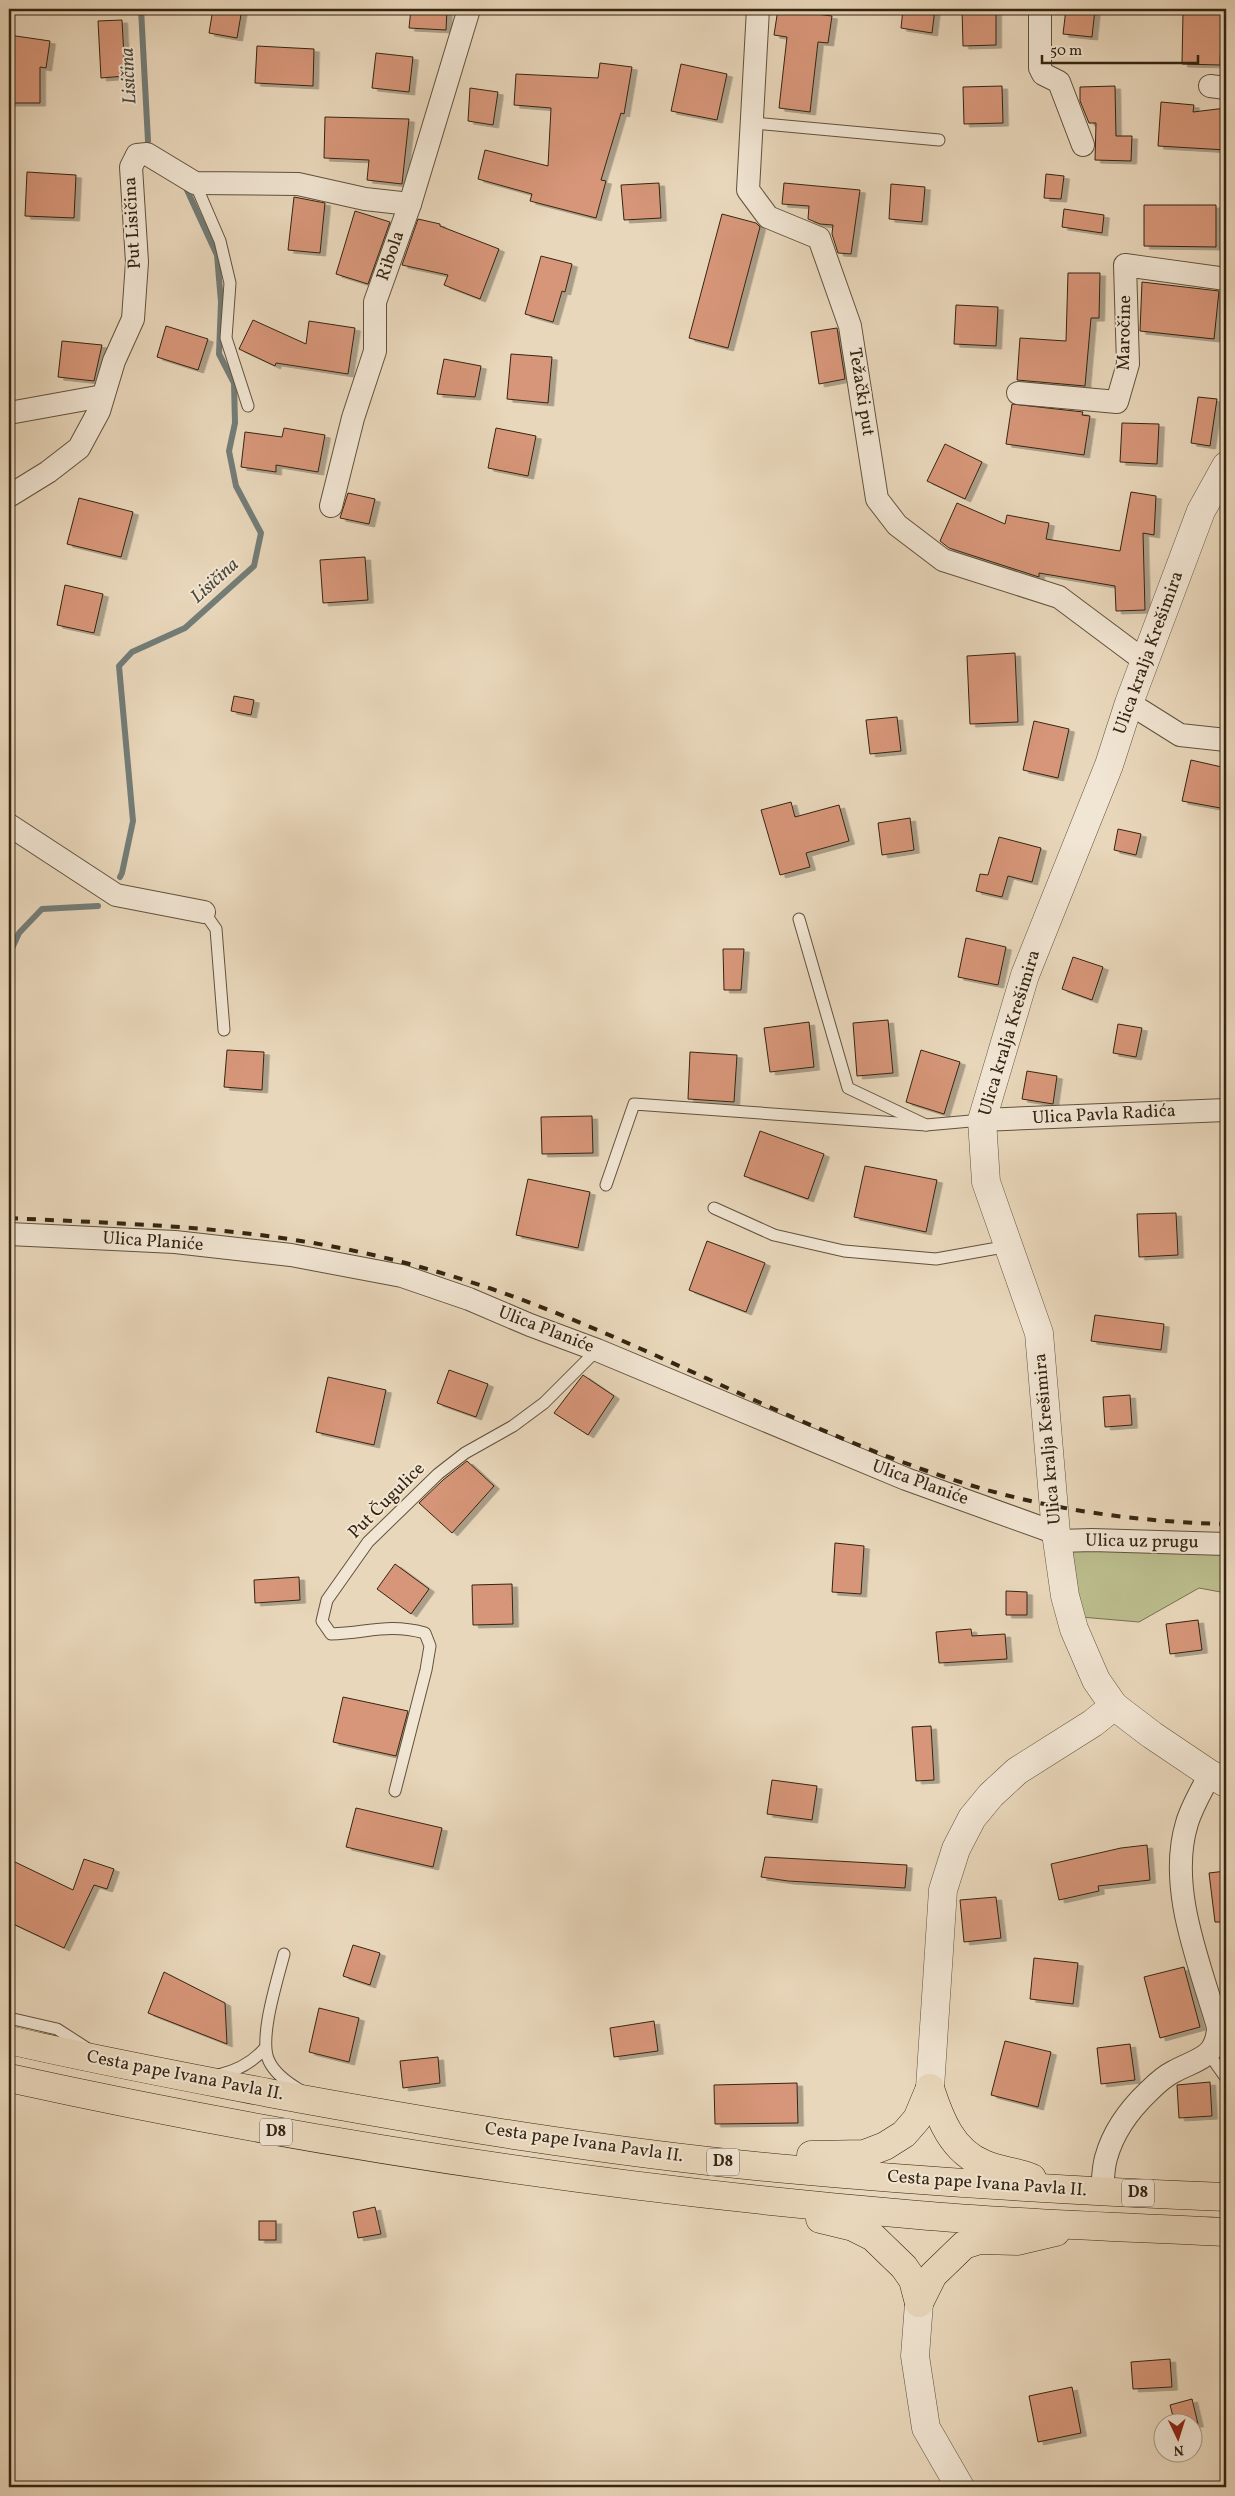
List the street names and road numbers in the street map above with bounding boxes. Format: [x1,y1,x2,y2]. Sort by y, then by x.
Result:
street label: Put Lisičina [118,176,148,270]
street label: Ribola [371,228,411,284]
street label: Maročine [1112,295,1138,371]
street label: Težački put [842,346,880,438]
street label: Ulica kralja Krešimira [1108,568,1190,738]
street label: Ulica kralja Krešimira [973,947,1047,1119]
street label: Ulica Pavla Radića [1032,1099,1176,1131]
street label: Ulica Planiće [102,1226,204,1258]
street label: Ulica Planiće [494,1300,598,1360]
street label: Ulica kralja Krešimira [1028,1352,1068,1526]
street label: Ulica Planiće [868,1454,972,1512]
street label: Put Čugulice [343,1457,431,1545]
street label: Ulica uz prugu [1085,1529,1199,1555]
street label: Cesta pape Ivana Pavla II. [84,2045,286,2107]
street label: Cesta pape Ivana Pavla II. [483,2117,685,2169]
road number: D8 [260,2118,292,2146]
road number: D8 [707,2148,739,2176]
street label: Cesta pape Ivana Pavla II. [886,2165,1088,2203]
road number: D8 [1122,2180,1154,2206]

